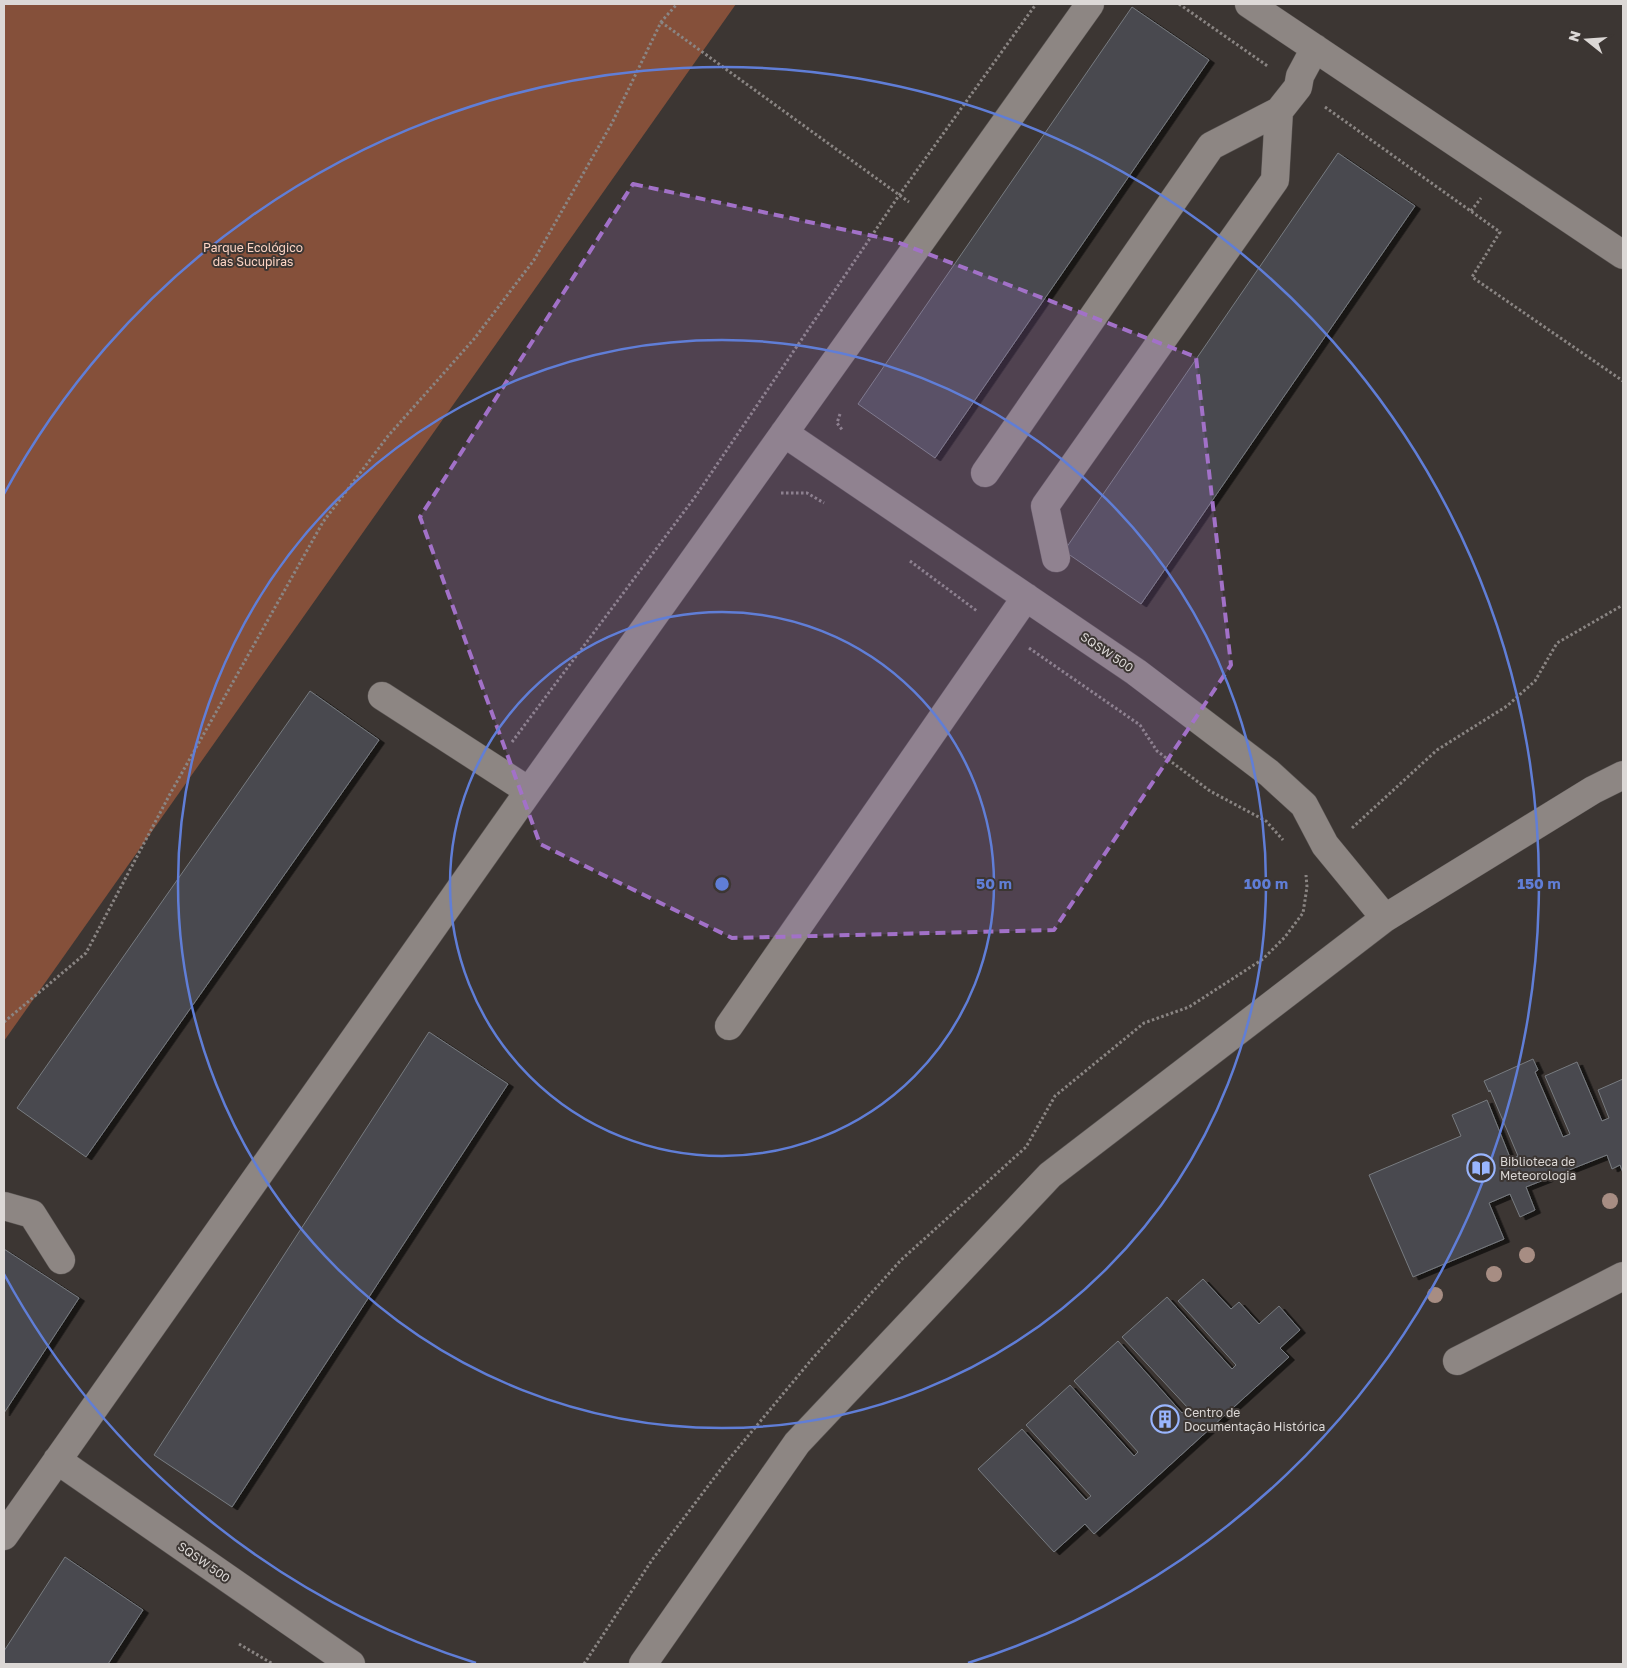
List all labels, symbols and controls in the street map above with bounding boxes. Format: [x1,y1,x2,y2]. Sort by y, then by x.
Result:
north arrow [1562,15,1612,65]
text: N [1564,28,1584,44]
park label: Parque Ecológico das Sucupiras [203,240,303,269]
street label: SQSW 500 [1078,629,1136,675]
text: 50 m [976,874,1012,892]
text: 100 m [1244,874,1288,892]
text: 150 m [1517,874,1561,892]
centre of rings [713,875,731,893]
library icon: Biblioteca de Meteorologia [1466,1153,1496,1183]
place label: Biblioteca de Meteorologia [1500,1154,1576,1183]
building icon: Centro de Documentação Histórica [1150,1404,1180,1434]
place label: Centro de Documentação Histórica [1184,1405,1325,1434]
street label: SQSW 500 [175,1539,233,1585]

